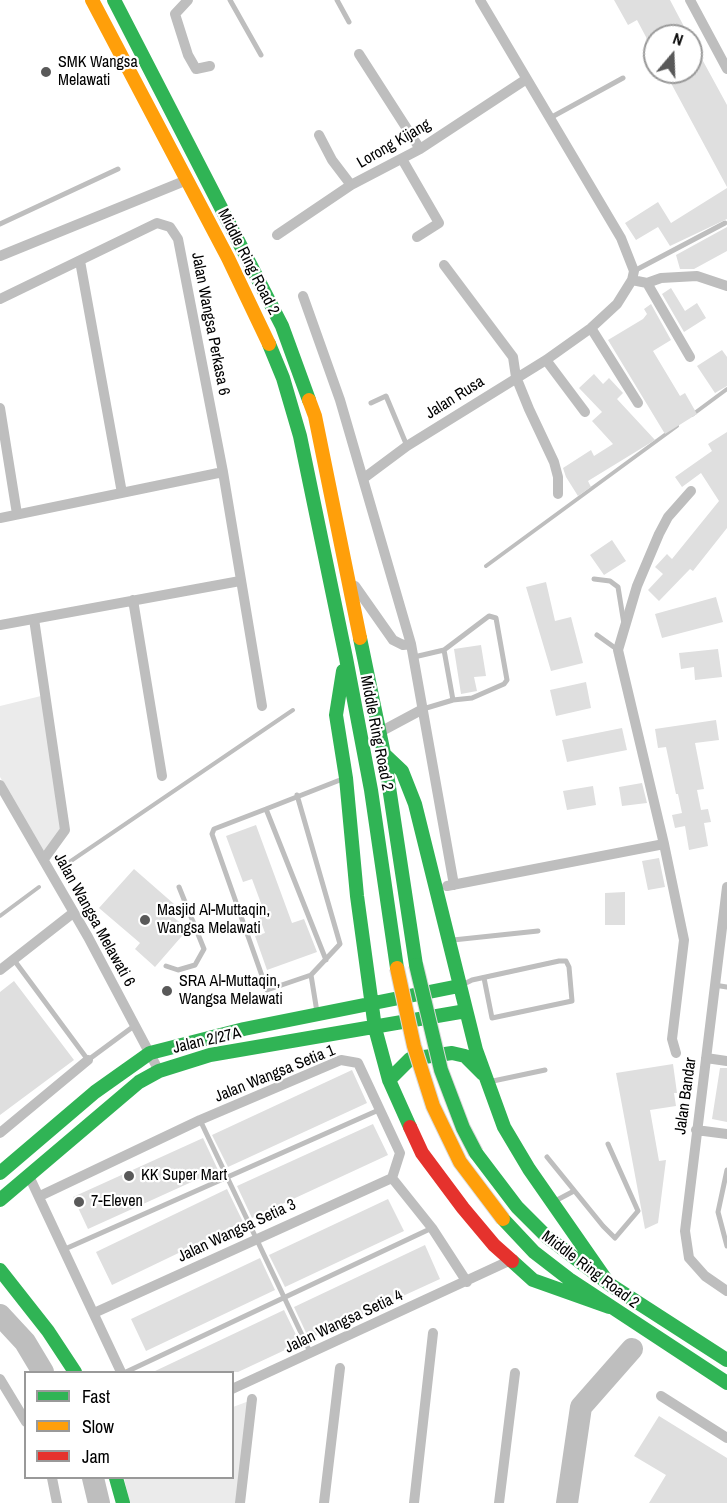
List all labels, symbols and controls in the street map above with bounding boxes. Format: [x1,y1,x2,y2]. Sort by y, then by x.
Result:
north arrow [643,24,703,84]
text: N [670,27,686,51]
place label: SMK Wangsa Melawati [58,53,138,91]
marker: SMK Wangsa Melawati [39,65,53,79]
street label: Lorong Kijang [354,115,434,173]
street label: Middle Ring Road 2 [213,206,283,318]
street label: Jalan Wangsa Perkasa 6 [187,251,233,397]
street label: Jalan Rusa [422,372,488,424]
street label: Middle Ring Road 2 [355,674,397,792]
street label: Jalan Wangsa Melawati 6 [49,850,139,990]
place label: Masjid Al-Muttaqin, Wangsa Melawati [157,901,270,939]
marker: Masjid Al-Muttaqin, Wangsa Melawati [138,913,152,927]
place label: SRA Al-Muttaqin, Wangsa Melawati [179,972,283,1010]
marker: SRA Al-Muttaqin, Wangsa Melawati [160,984,174,998]
street label: Jalan 2/27A [171,1024,243,1058]
street label: Jalan Wangsa Setia 1 [212,1041,338,1107]
street label: Jalan Bandar [671,1056,701,1136]
place label: KK Super Mart [141,1166,227,1186]
marker: KK Super Mart [122,1169,136,1183]
place label: 7-Eleven [91,1192,143,1212]
marker: 7-Eleven [72,1195,86,1209]
street label: Jalan Wangsa Setia 3 [175,1195,299,1267]
street label: Middle Ring Road 2 [538,1227,642,1313]
street label: Jalan Wangsa Setia 4 [282,1286,406,1358]
legend [24,1371,234,1479]
text: Fast [82,1384,110,1409]
text: Slow [82,1414,114,1439]
text: Jam [82,1444,110,1469]

